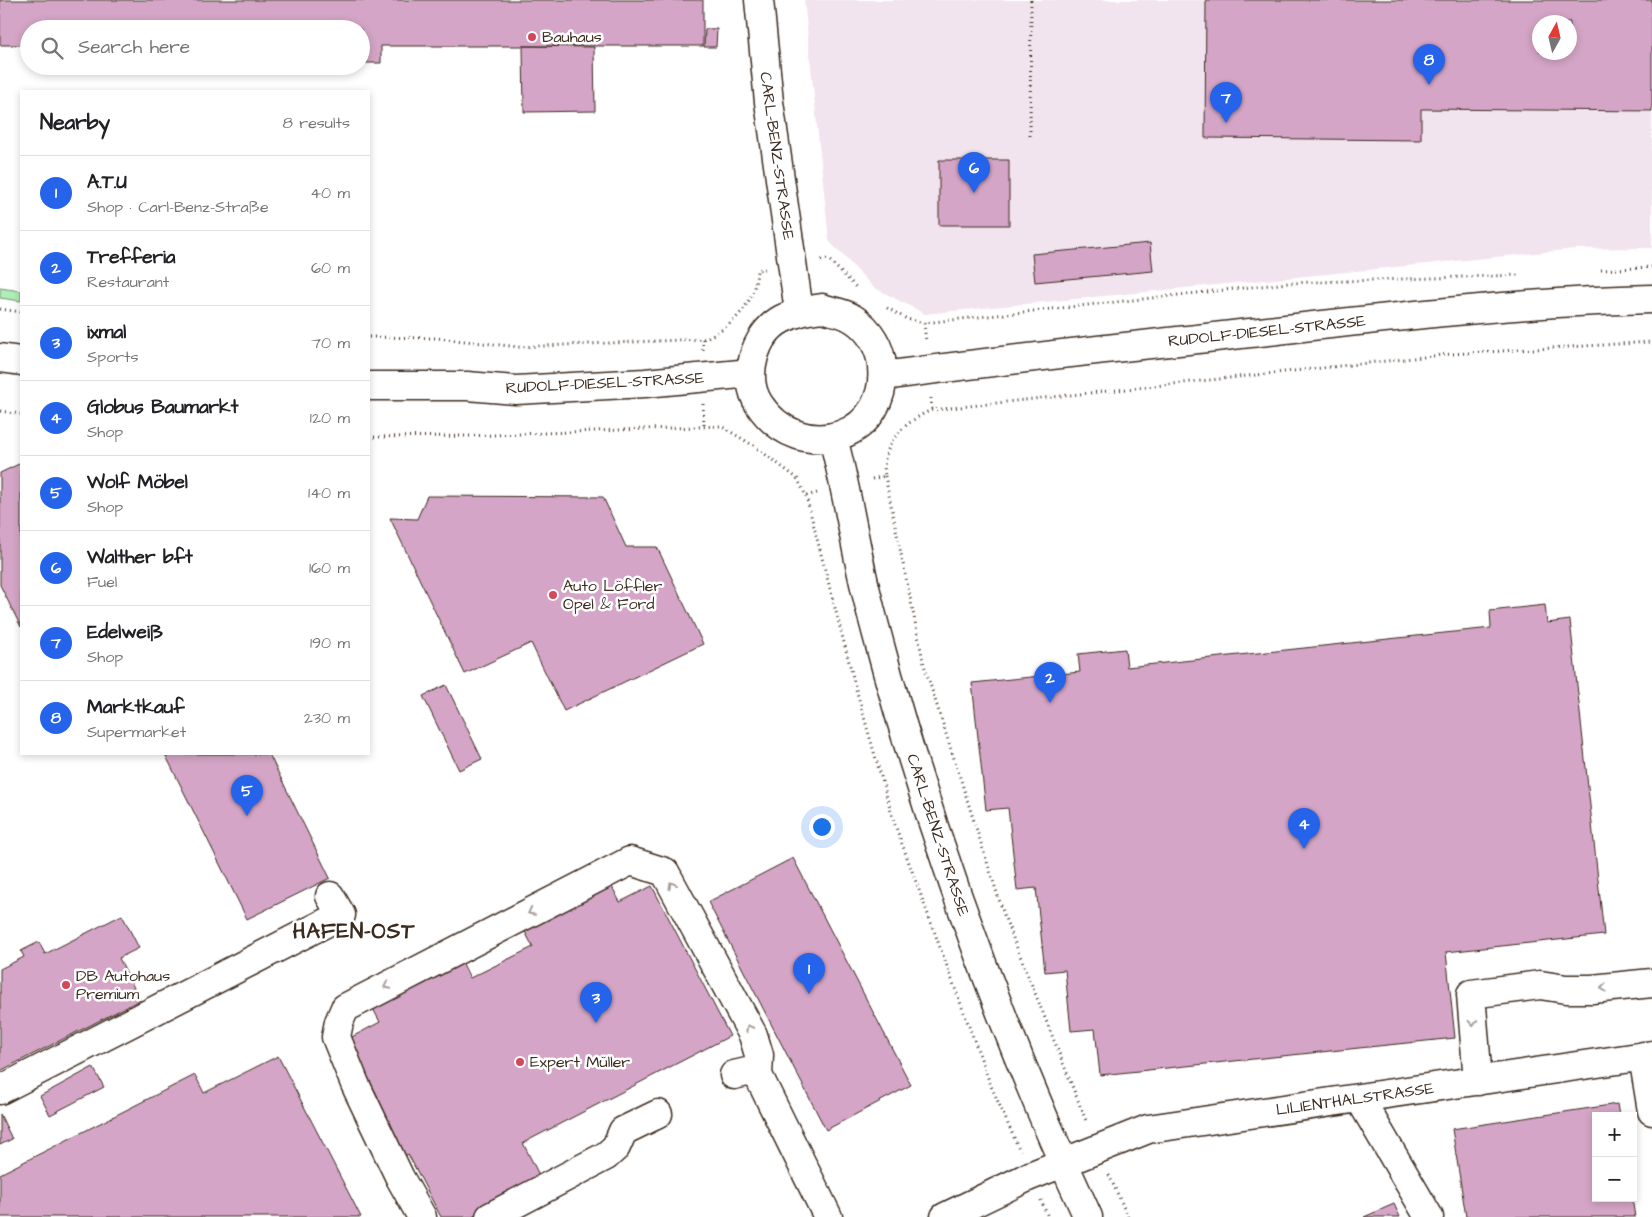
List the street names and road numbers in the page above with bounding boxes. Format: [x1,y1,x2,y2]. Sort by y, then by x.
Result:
street label: CARL-BENZ-STRASSE [754,71,800,242]
street label: RUDOLF-DIESEL-STRASSE [1167,310,1367,352]
street label: RUDOLF-DIESEL-STRASSE [505,367,705,399]
street label: CARL-BENZ-STRASSE [901,751,975,919]
street label: LILIENTHALSTRASSE [1275,1077,1436,1121]

